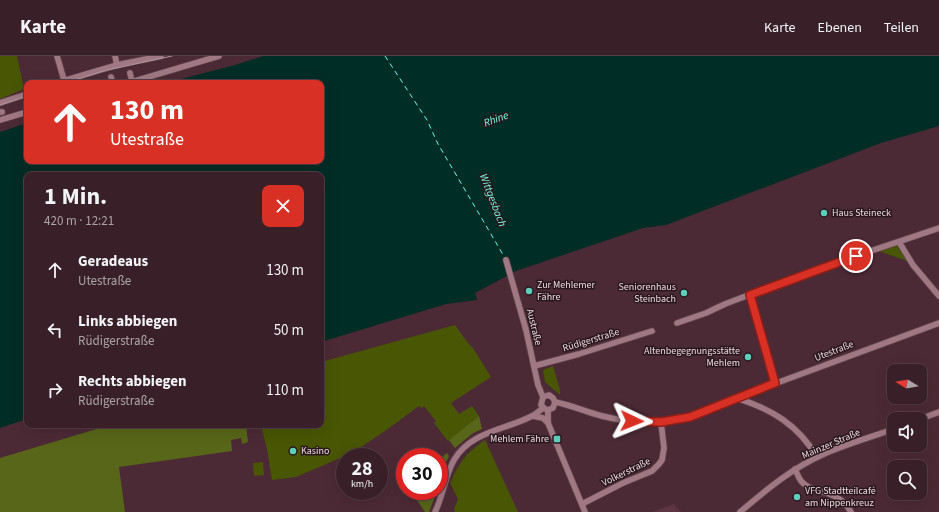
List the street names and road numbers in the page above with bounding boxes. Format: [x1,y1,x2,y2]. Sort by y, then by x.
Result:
street label: Austraße [523,307,545,347]
street label: Rüdigerstraße [561,325,621,355]
street label: Utestraße [812,337,856,365]
street label: Mainzer Straße [800,425,862,463]
street label: Volkerstraße [599,454,653,490]

